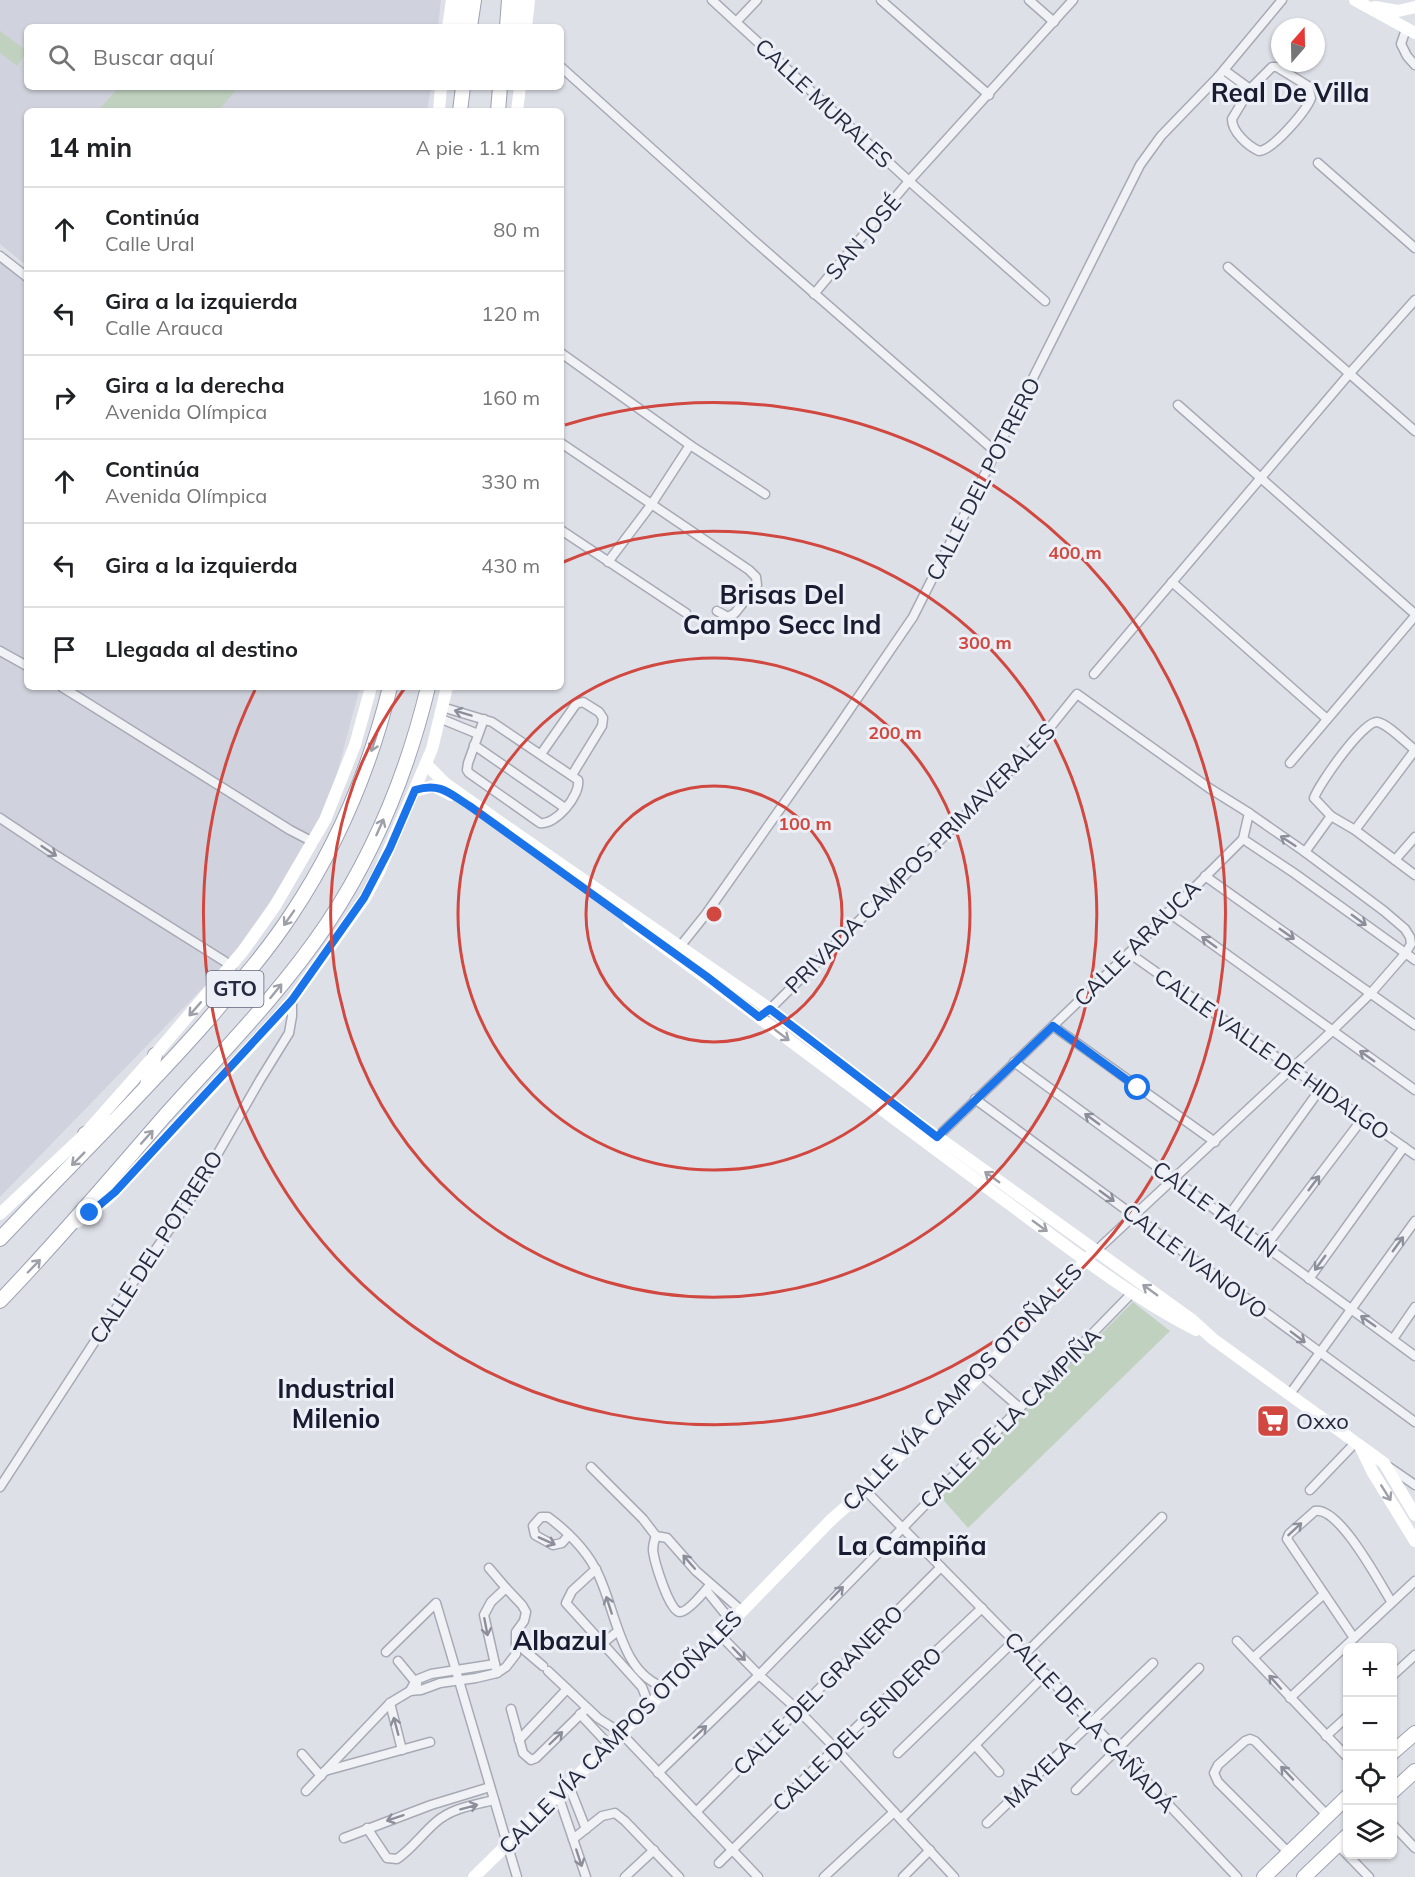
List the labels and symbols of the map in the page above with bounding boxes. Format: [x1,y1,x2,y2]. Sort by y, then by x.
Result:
north arrow [1271,18,1325,72]
street label: CALLE MURALES [749,32,899,174]
district label: Real De Villa [1211,76,1369,109]
street label: SAN JOSÉ [819,189,907,285]
street label: CALLE DEL POTRERO [920,373,1046,585]
text: 400 m [1048,541,1102,564]
district label: Brisas Del Campo Secc Ind [683,578,881,641]
text: 300 m [958,631,1012,654]
one-way arrow [454,707,473,718]
street label: PRIVADA CAMPOS PRIMAVERALES [779,717,1061,999]
text: 200 m [868,721,922,744]
one-way arrow [367,733,378,752]
text: 100 m [778,812,832,835]
one-way arrow [374,818,386,836]
one-way arrow [1280,834,1297,846]
one-way arrow [40,845,56,857]
street label: CALLE ARAUCA [1068,874,1206,1012]
centre of rings [704,904,724,924]
one-way arrow [283,909,295,926]
one-way arrow [1351,914,1367,926]
one-way arrow [1278,928,1294,940]
one-way arrow [1202,936,1218,948]
street label: CALLE VALLE DE HIDALGO [1149,962,1395,1146]
road number: GTO [206,971,264,1007]
one-way arrow [269,983,282,999]
one-way arrow [188,1001,202,1016]
one-way arrow [774,1029,790,1041]
one-way arrow [1360,1050,1376,1062]
route start [1124,1074,1150,1100]
one-way arrow [1085,1113,1101,1125]
one-way arrow [140,1130,154,1145]
street label: CALLE DEL POTRERO [83,1145,229,1349]
one-way arrow [70,1152,85,1166]
street label: CALLE TALLÍN [1147,1154,1283,1264]
one-way arrow [984,1170,1000,1183]
one-way arrow [1308,1175,1320,1191]
one-way arrow [1099,1189,1115,1202]
street label: CALLE IVANOVO [1117,1197,1273,1325]
route end [76,1199,102,1225]
one-way arrow [1031,1220,1047,1233]
one-way arrow [1392,1237,1404,1253]
one-way arrow [1314,1254,1327,1270]
street label: CALLE VÍA CAMPOS OTOÑALES [836,1257,1088,1517]
one-way arrow [27,1258,42,1273]
one-way arrow [1143,1284,1159,1296]
one-way arrow [1360,1315,1376,1327]
street label: CALLE DE LA CAMPIÑA [914,1322,1106,1514]
one-way arrow [1289,1330,1305,1343]
district label: Industrial Milenio [277,1372,395,1435]
supermarket icon: Oxxo [1255,1403,1291,1439]
place label: Oxxo [1296,1407,1349,1435]
one-way arrow [1380,1484,1392,1501]
one-way arrow [1288,1522,1303,1536]
district label: La Campiña [837,1529,987,1562]
one-way arrow [538,1536,556,1547]
one-way arrow [682,1555,696,1570]
one-way arrow [830,1586,845,1601]
one-way arrow [603,1596,614,1614]
street label: CALLE DEL GRANERO [727,1599,909,1781]
street label: CALLE VÍA CAMPOS OTOÑALES [492,1604,748,1860]
one-way arrow [481,1617,492,1636]
district label: Albazul [513,1624,607,1657]
street label: CALLE DE LA CAÑADÁ [999,1625,1181,1819]
street label: CALLE DEL SENDERO [766,1641,948,1817]
one-way arrow [732,1647,746,1662]
one-way arrow [1268,1674,1282,1689]
one-way arrow [390,1717,401,1736]
one-way arrow [693,1725,708,1739]
one-way arrow [548,1731,563,1746]
street label: MAYELA [998,1732,1080,1814]
one-way arrow [1280,1766,1295,1781]
one-way arrow [459,1800,478,1812]
one-way arrow [386,1813,405,1824]
one-way arrow [575,1848,586,1867]

